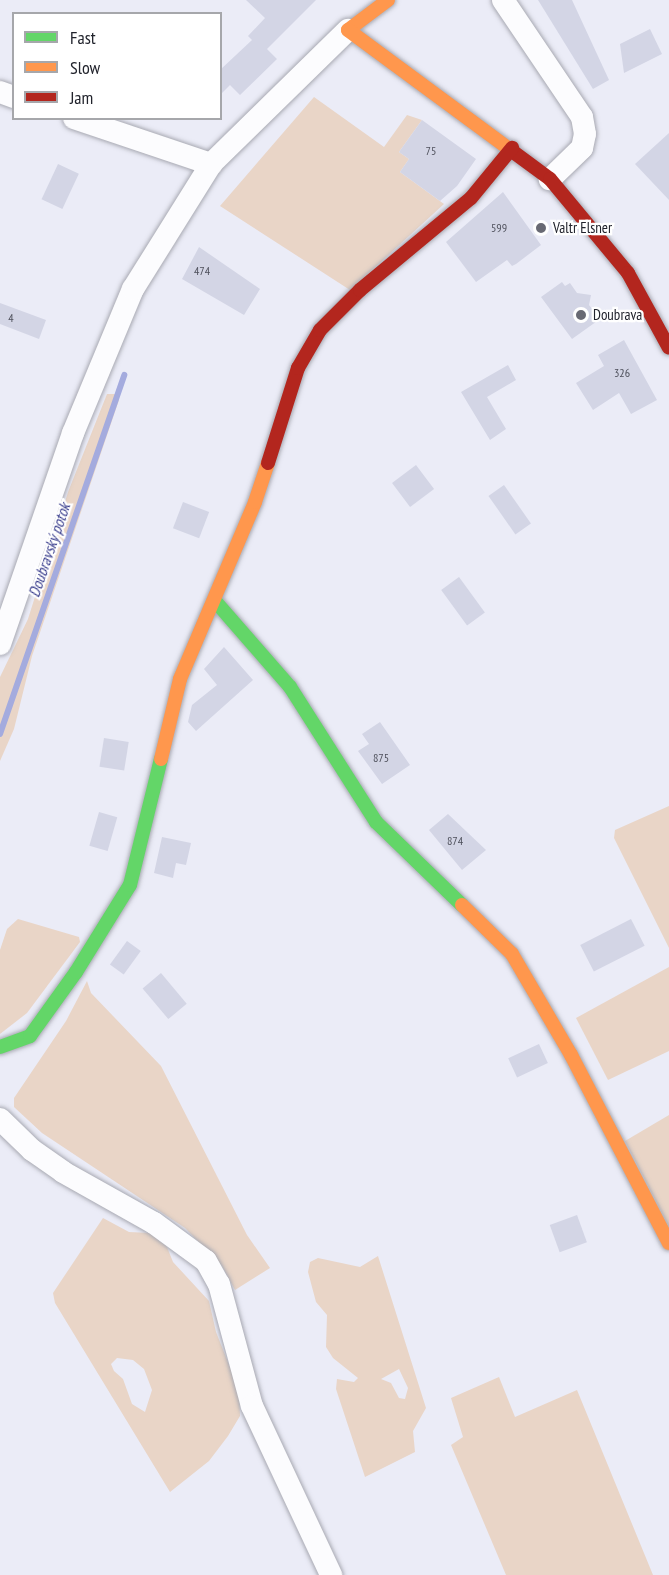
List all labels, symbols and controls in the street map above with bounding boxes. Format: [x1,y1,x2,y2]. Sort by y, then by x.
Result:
legend [12,12,222,120]
text: Fast [70,26,96,49]
text: Slow [70,56,100,79]
text: Jam [70,86,93,109]
house number: 75 [426,144,436,158]
place label: Valtr Elsner [553,219,612,237]
house number: 599 [491,221,507,235]
marker: Valtr Elsner [534,221,548,235]
house number: 474 [194,264,210,278]
place label: Doubrava [593,306,642,324]
marker: Doubrava [574,308,588,322]
house number: 4 [8,311,14,325]
house number: 326 [614,366,630,380]
water label: Doubravský potok [24,500,74,600]
house number: 875 [373,751,389,765]
house number: 874 [447,834,463,848]

